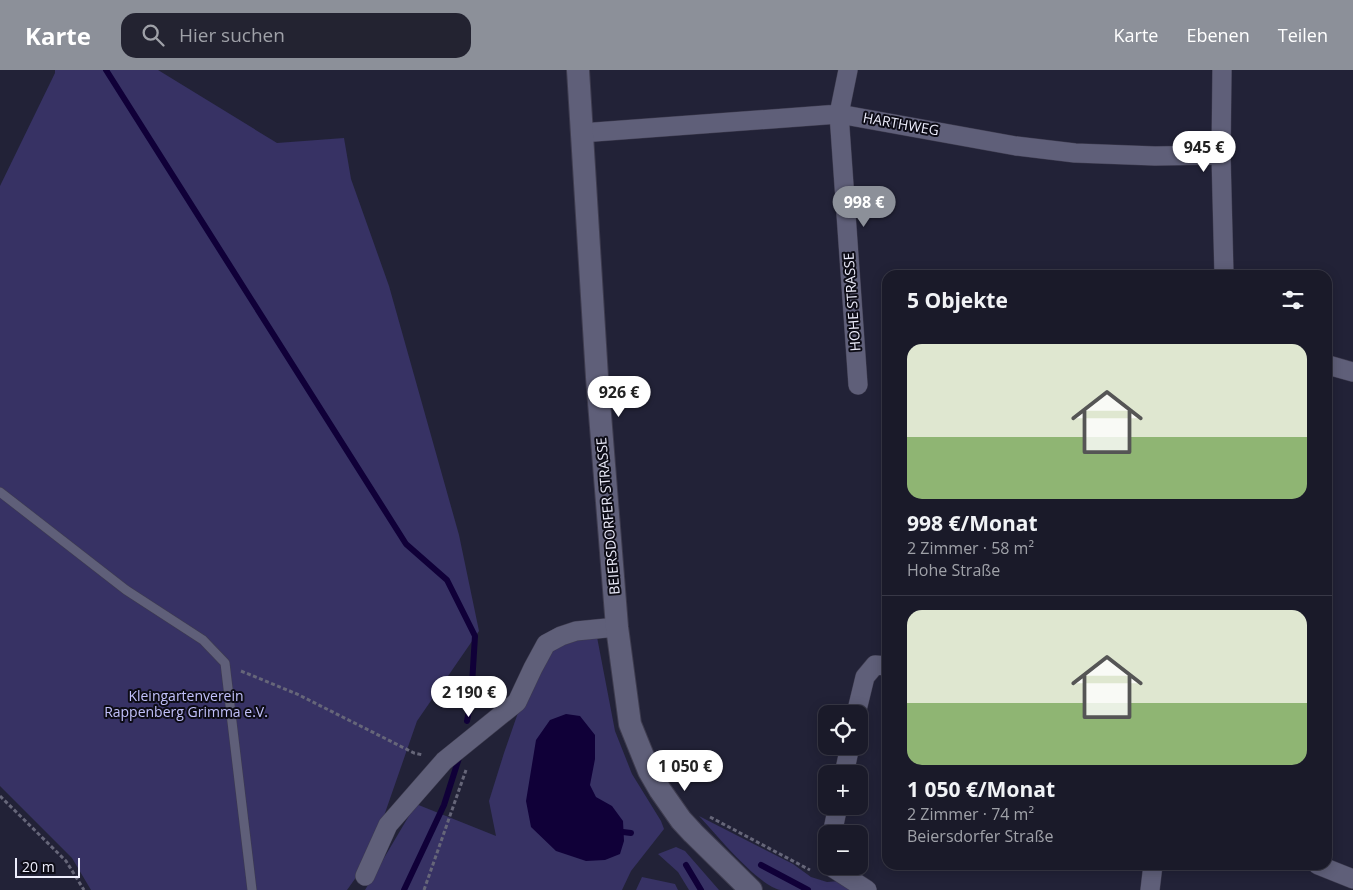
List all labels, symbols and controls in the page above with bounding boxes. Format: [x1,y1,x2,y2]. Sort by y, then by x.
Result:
search box [121,13,471,58]
text: Karte [25,19,91,52]
icon: search [139,21,167,49]
text: Hier suchen [179,22,285,48]
text: Karte [1114,23,1158,47]
text: Ebenen [1186,23,1250,47]
text: Teilen [1278,23,1328,47]
street label: HARTHWEG [862,107,941,140]
pin: 945 € [1169,131,1239,173]
text: 945 € [1184,136,1224,158]
pin: 998 € [829,186,899,228]
text: 998 € [844,191,884,213]
street label: HOHE STRASSE [839,252,864,352]
text: 5 Objekte [907,286,1008,314]
icon: filters [1279,286,1307,314]
pin: 926 € [584,376,654,418]
icon: home [1062,377,1152,467]
text: 926 € [599,381,639,403]
street label: BEIERSDORFER STRASSE [591,437,624,595]
text: 998 €/Monat [907,509,1038,537]
text: 2 Zimmer · 58 m² [907,537,1034,559]
text: Hohe Straße [907,559,1000,581]
icon: home [1062,642,1152,732]
pin: 2 190 € [423,676,515,718]
text: 2 190 € [442,681,496,703]
park label: Kleingartenverein Rappenberg Grimma e.V. [104,686,268,721]
map controls [818,705,868,875]
button: locate [818,705,868,755]
pin: 1 050 € [639,750,731,792]
text: 1 050 € [658,755,712,777]
button: + [818,765,868,815]
text: 1 050 €/Monat [907,775,1055,803]
text: 2 Zimmer · 74 m² [907,803,1034,825]
button: − [818,825,868,875]
text: Beiersdorfer Straße [907,825,1053,847]
scale bar [15,855,80,878]
text: 20 m [22,857,55,876]

